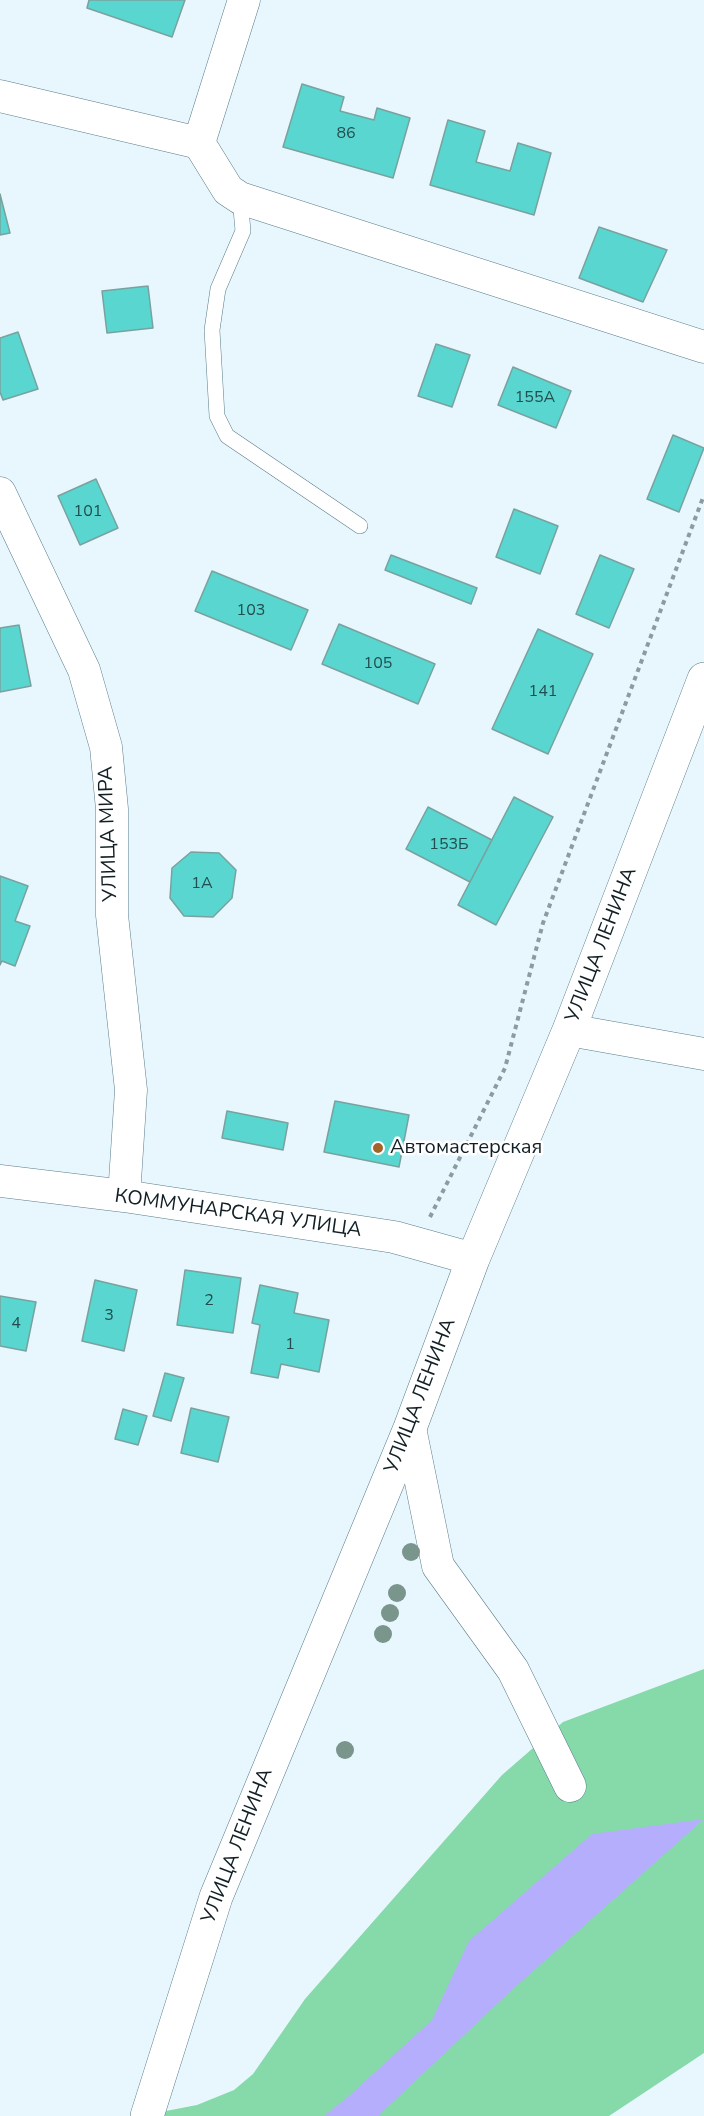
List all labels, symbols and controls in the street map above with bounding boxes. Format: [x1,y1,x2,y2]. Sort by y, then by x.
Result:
house number: 86 [336,124,356,144]
house number: 155А [515,388,555,408]
house number: 101 [74,502,102,522]
house number: 103 [237,601,265,621]
house number: 105 [364,654,392,674]
house number: 141 [529,682,557,702]
street label: УЛИЦА МИРА [95,766,123,902]
house number: 153Б [429,835,469,855]
street label: УЛИЦА ЛЕНИНА [561,864,643,1026]
house number: 1А [191,874,213,894]
place label: Автомастерская [390,1136,542,1160]
marker: Автомастерская [371,1141,385,1155]
street label: КОММУНАРСКАЯ УЛИЦА [113,1185,363,1243]
house number: 2 [204,1291,214,1311]
house number: 3 [104,1306,114,1326]
house number: 4 [11,1314,21,1334]
street label: УЛИЦА ЛЕНИНА [380,1315,462,1477]
house number: 1 [285,1335,295,1355]
street label: УЛИЦА ЛЕНИНА [197,1765,279,1927]

